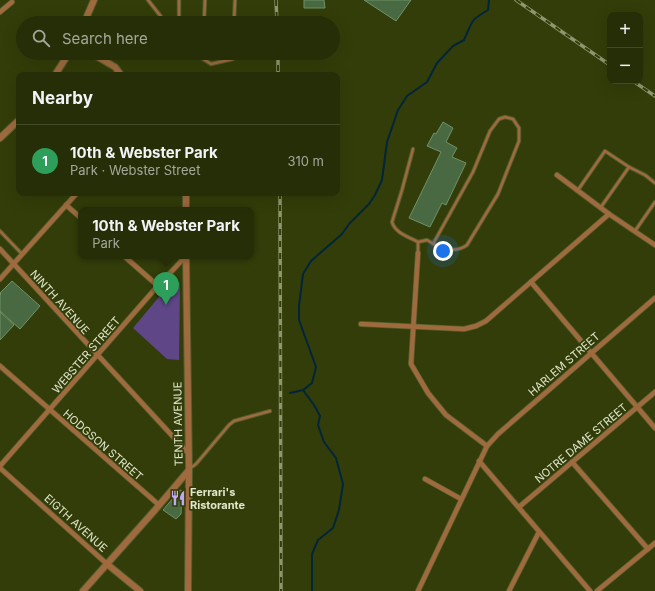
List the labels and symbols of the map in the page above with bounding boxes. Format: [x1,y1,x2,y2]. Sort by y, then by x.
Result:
your location [433,241,453,261]
street label: NINTH AVENUE [27,267,93,337]
pin: 1 [153,272,179,305]
street label: WEBSTER STREET [49,314,123,396]
street label: HARLEM STREET [525,329,603,399]
street label: TENTH AVENUE [170,382,186,466]
street label: NOTRE DAME STREET [532,400,630,486]
street label: HODGSON STREET [60,407,146,483]
place label: Ferrari's Ristorante [190,485,246,512]
restaurant icon: Ferrari's Ristorante [169,489,187,507]
street label: EIGTH AVENUE [42,491,110,555]

